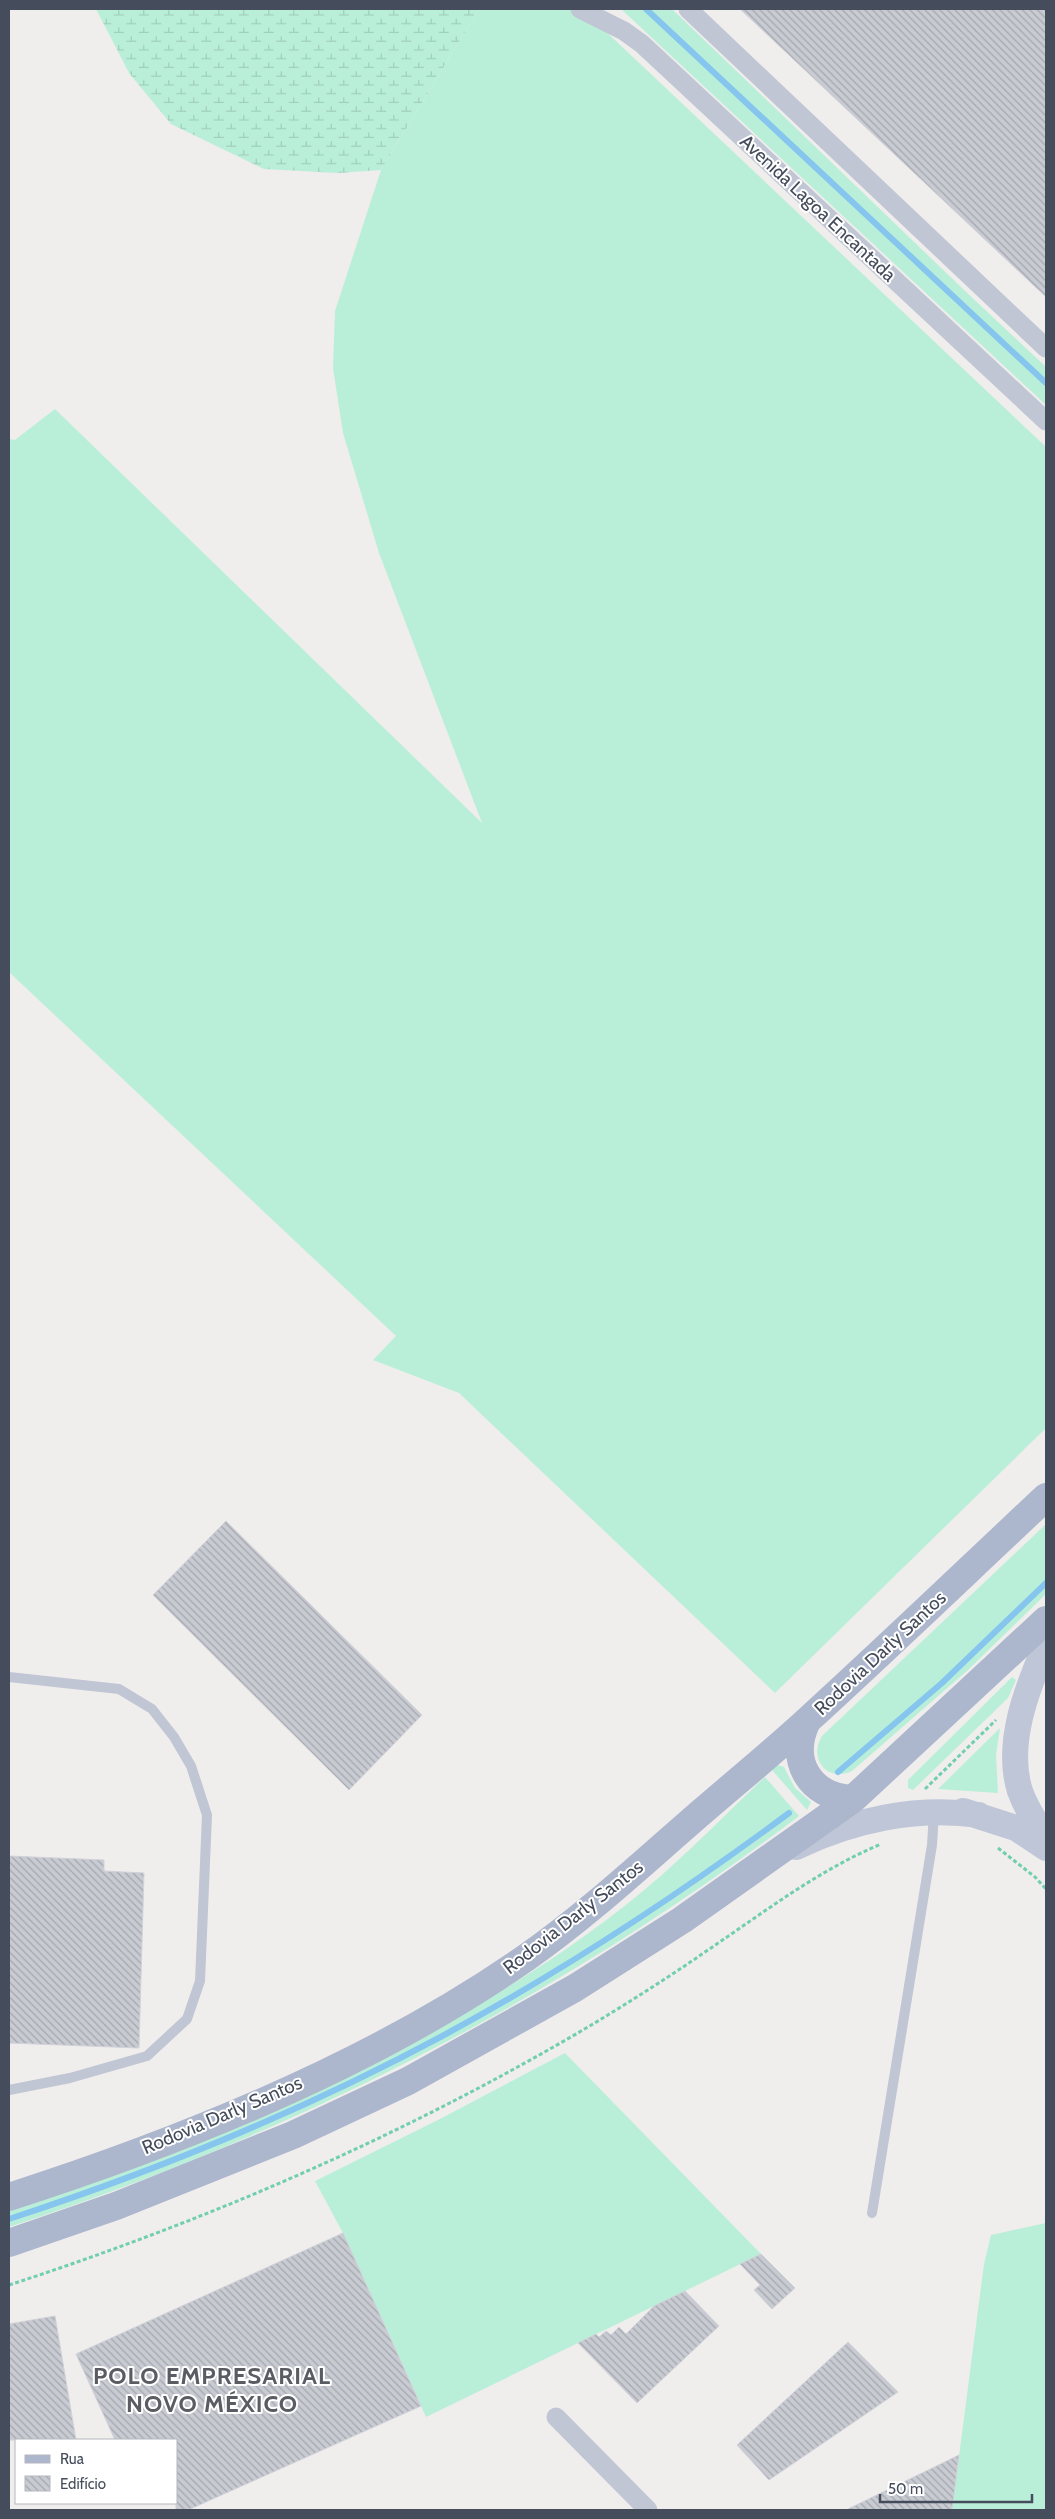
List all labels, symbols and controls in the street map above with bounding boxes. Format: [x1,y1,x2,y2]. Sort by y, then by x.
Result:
street label: Avenida Lagoa Encantada [735,130,901,286]
street label: Rodovia Darly Santos [809,1586,951,1720]
street label: Rodovia Darly Santos [498,1855,648,1979]
street label: Rodovia Darly Santos [139,2071,306,2159]
district label: POLO EMPRESARIAL NOVO MÉXICO [93,2361,331,2418]
legend [15,2439,178,2504]
text: Rua [60,2450,85,2468]
scale bar [880,2472,1032,2504]
text: Edifício [60,2475,106,2493]
text: 50 m [888,2480,923,2498]

